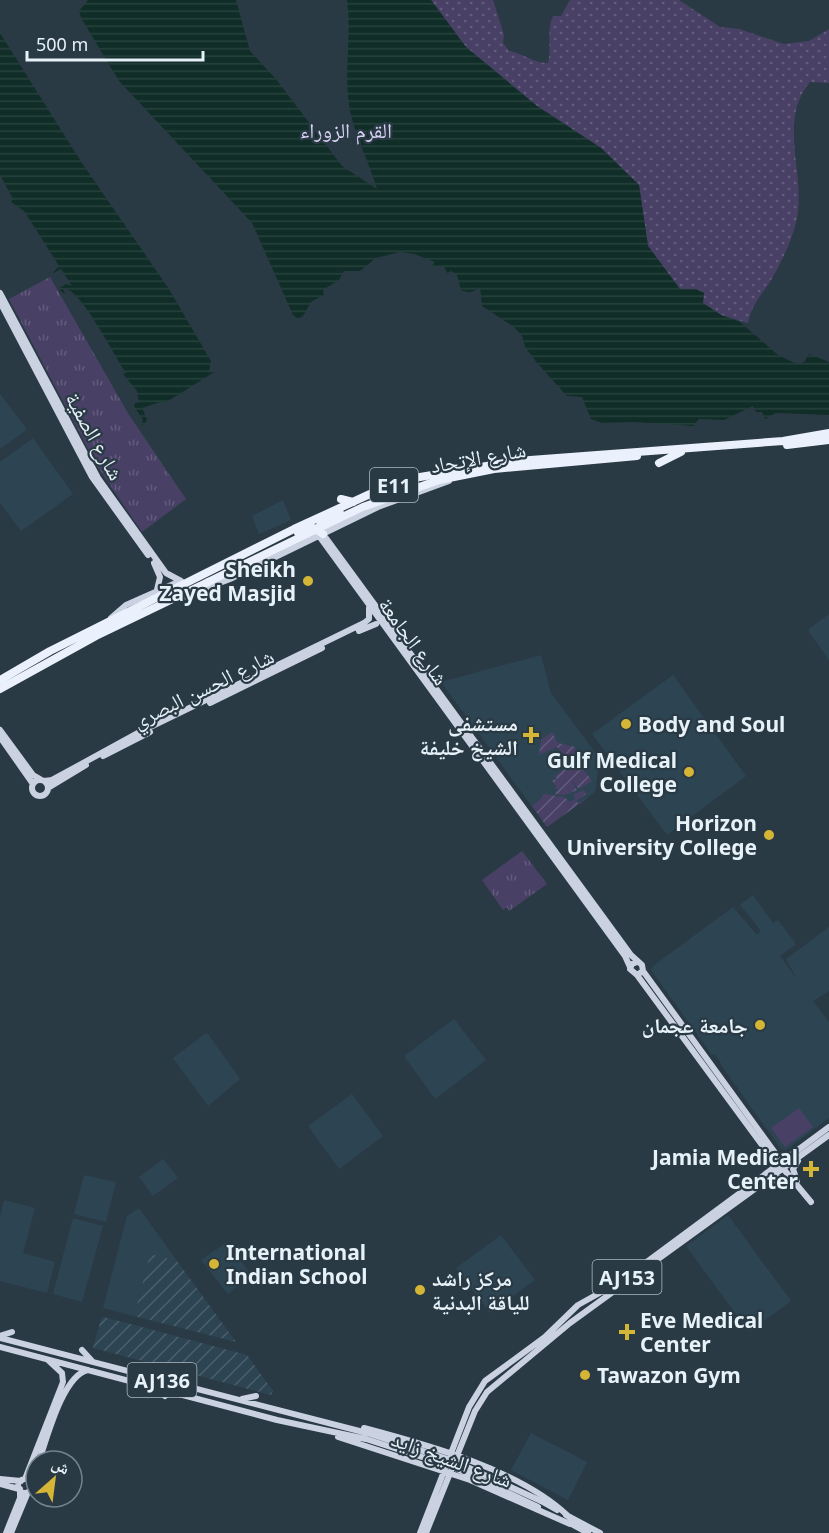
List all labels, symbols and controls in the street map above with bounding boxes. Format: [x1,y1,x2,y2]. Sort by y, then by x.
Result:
scale bar [27,24,202,62]
text: 500 m [36,32,88,56]
park label: القرم الزوراء [300,116,392,145]
street label: شارع الصفية [59,387,131,485]
street label: شارع الإتحاد [428,435,528,479]
road number: E11 [370,468,418,502]
place label: Sheikh Zayed Masjid [159,555,296,607]
marker: Sheikh Zayed Masjid [301,574,315,588]
street label: شارع الجامعة [373,592,455,690]
street label: شارع الحسن البصري [128,642,280,737]
place label: مستشفى الشيخ خليفة [420,709,518,762]
place label: Body and Soul [638,710,785,738]
marker: Body and Soul [619,717,633,731]
marker: مستشفى الشيخ خليفة [522,726,540,744]
place label: Gulf Medical College [547,746,677,798]
marker: Gulf Medical College [682,765,696,779]
place label: Horizon University College [566,809,757,861]
marker: Horizon University College [762,828,776,842]
place label: جامعة عجمان [642,1011,748,1039]
marker: جامعة عجمان [753,1018,767,1032]
place label: Jamia Medical Center [650,1143,799,1195]
marker: Jamia Medical Center [802,1160,820,1178]
place label: International Indian School [226,1238,368,1290]
marker: International Indian School [207,1257,221,1271]
road number: AJ153 [592,1260,662,1294]
place label: مركز راشد للياقة البدنية [432,1264,529,1316]
marker: مركز راشد للياقة البدنية [413,1283,427,1297]
place label: Eve Medical Center [640,1306,763,1358]
marker: Eve Medical Center [618,1323,636,1341]
place label: Tawazon Gym [597,1361,741,1389]
road number: AJ136 [128,1363,196,1397]
marker: Tawazon Gym [578,1368,592,1382]
street label: شارع الشيخ زايد [388,1424,516,1494]
north arrow [24,1449,84,1509]
text: ش [48,1452,74,1479]

